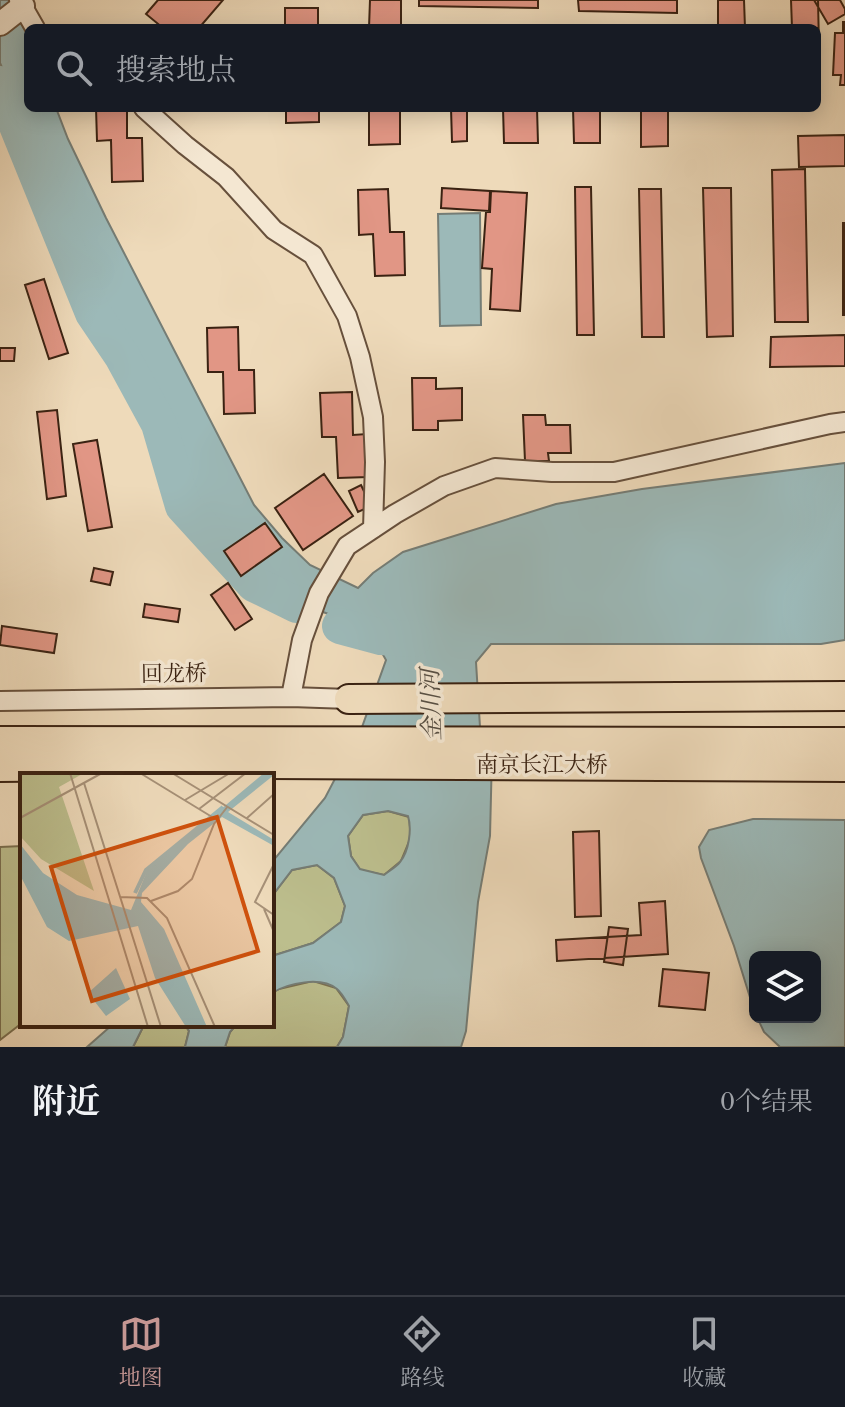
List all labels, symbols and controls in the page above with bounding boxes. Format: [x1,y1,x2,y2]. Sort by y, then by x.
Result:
search box [24,24,821,112]
icon: search [52,46,96,90]
text: 搜索地点 [116,57,236,87]
street label: 回龙桥 [141,661,207,687]
water label: 金川河 [417,665,446,742]
street label: 南京长江大桥 [476,753,608,777]
inset map [20,773,274,1027]
map controls [749,951,821,1023]
button: layers [749,951,821,1023]
text: 附近 [32,1087,100,1121]
text: 0个结果 [720,1090,813,1116]
tab: 地图 [119,1312,163,1393]
tab: 路线 [400,1312,444,1393]
tab: 收藏 [682,1312,726,1393]

